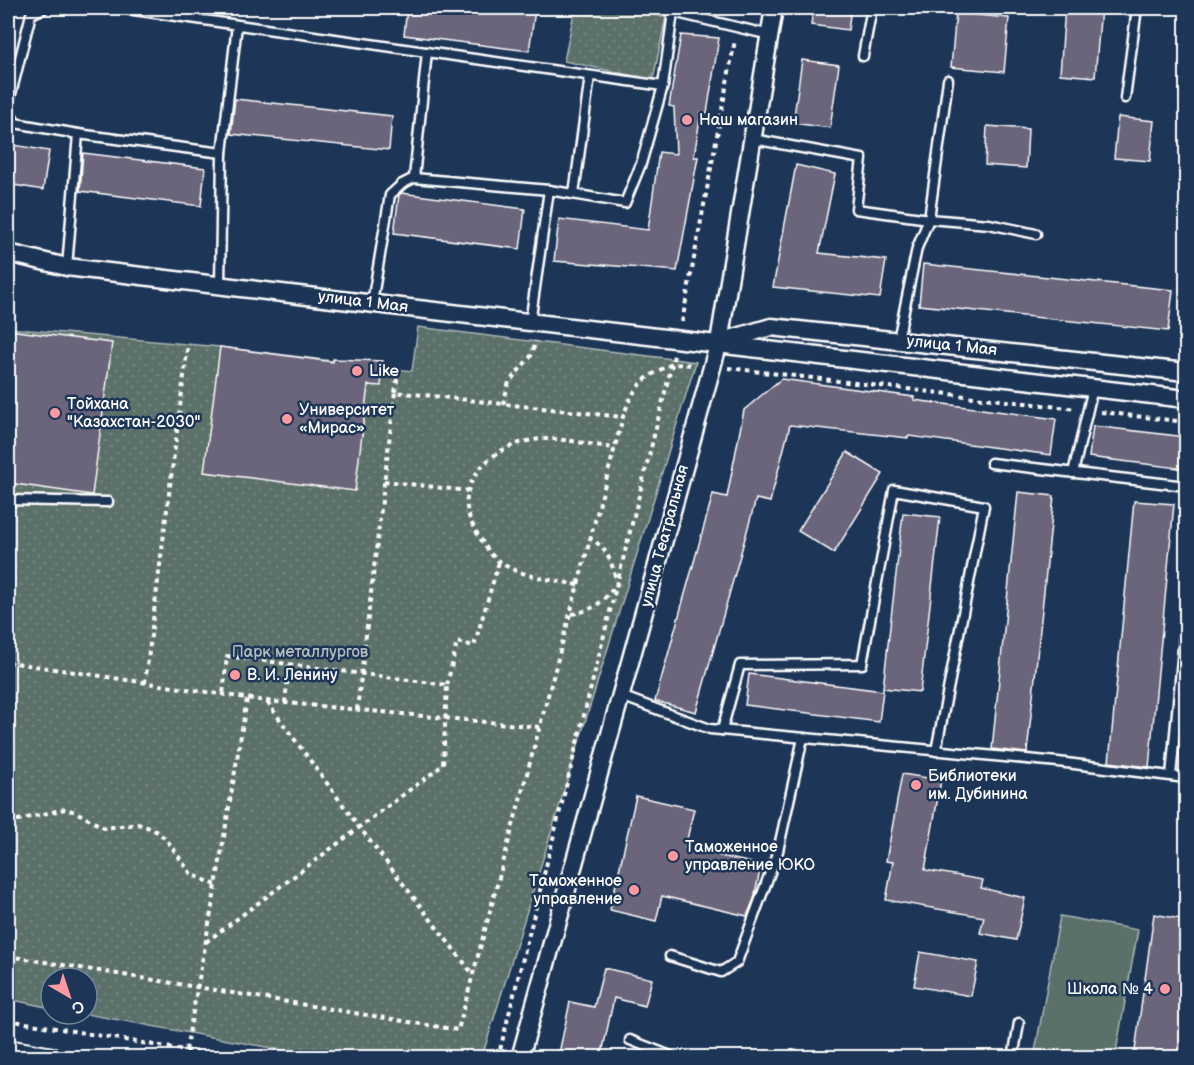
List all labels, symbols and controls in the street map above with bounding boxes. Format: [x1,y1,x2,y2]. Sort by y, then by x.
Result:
place label: Наш магазин [699,111,798,130]
marker: Наш магазин [680,113,694,127]
street label: улица 1 Мая [317,287,409,317]
street label: улица 1 Мая [906,332,998,360]
place label: Like [369,362,400,381]
marker: Like [350,364,364,378]
place label: Тойхана "Казахстан-2030" [67,395,200,432]
place label: Университет «Мирас» [299,401,395,438]
marker: Тойхана "Казахстан-2030" [48,406,62,420]
marker: Университет «Мирас» [280,412,294,426]
street label: улица Театральная [637,463,693,609]
park label: Парк металлургов [232,643,369,662]
place label: В. И. Ленину [247,666,338,685]
marker: В. И. Ленину [228,668,242,682]
place label: Библиотеки им. Дубинина [928,767,1028,804]
marker: Библиотеки им. Дубинина [909,778,923,792]
place label: Таможенное управление ЮКО [685,838,815,875]
marker: Таможенное управление ЮКО [666,849,680,863]
place label: Таможенное управление [529,872,622,909]
marker: Таможенное управление [627,883,641,897]
north arrow [39,966,99,1026]
place label: Школа № 4 [1067,980,1153,999]
marker: Школа № 4 [1158,982,1172,996]
text: С [67,996,88,1017]

